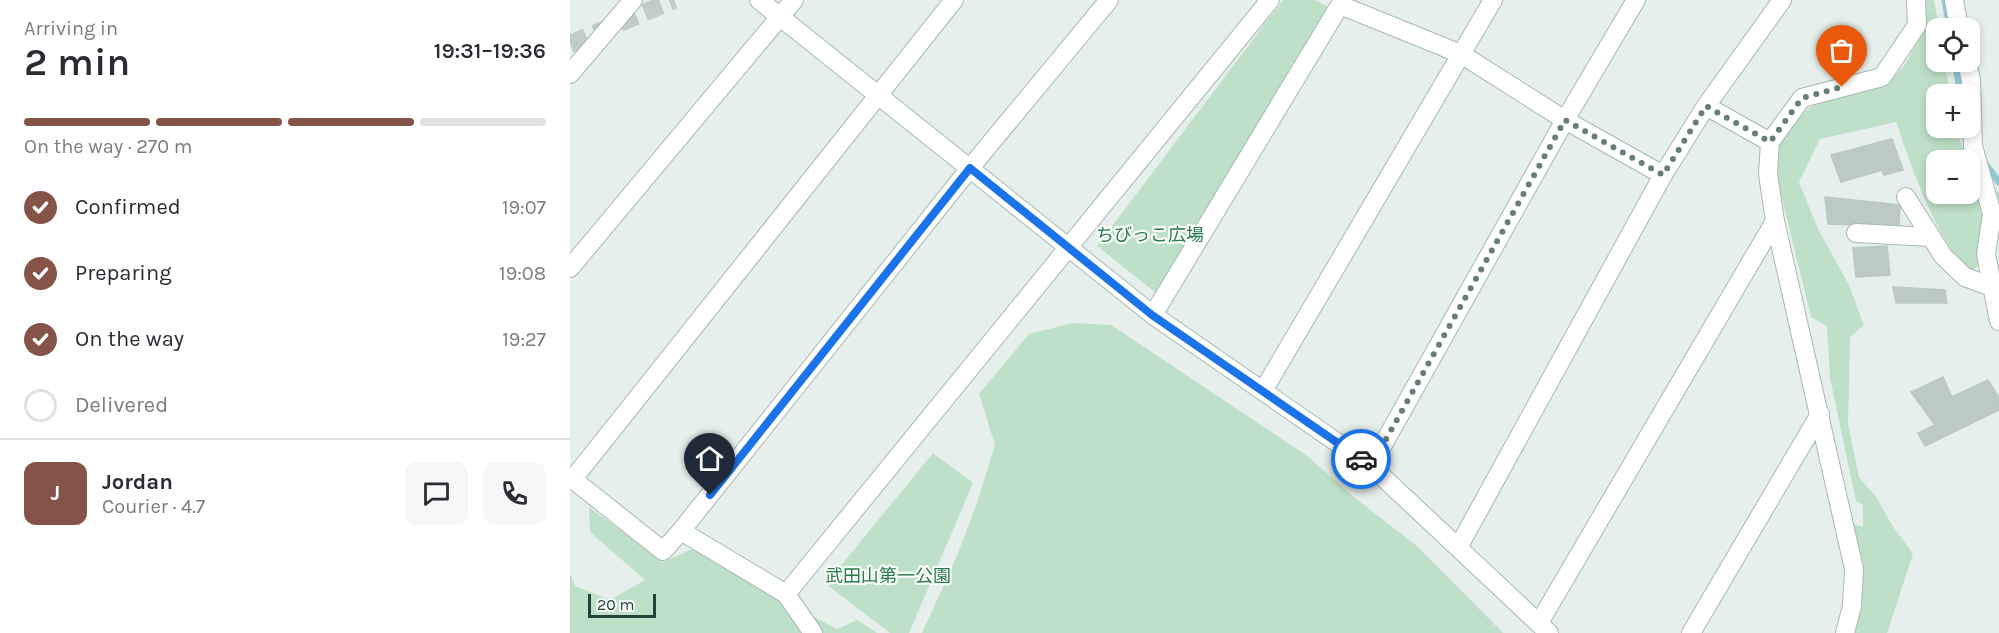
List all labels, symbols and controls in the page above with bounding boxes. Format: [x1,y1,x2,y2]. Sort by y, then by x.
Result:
text: Arriving in [24,17,118,40]
map controls [1926,18,1980,204]
button: locate [1926,18,1980,72]
pin [1816,25,1867,87]
icon: bag [1825,34,1858,67]
text: 19:31–19:36 [434,38,546,64]
text: 2 min [24,39,130,85]
button: + [1926,84,1980,138]
text: On the way · 270 m [24,135,193,158]
button: − [1926,150,1980,204]
icon: check [24,191,57,224]
text: Confirmed [75,194,181,220]
text: 19:07 [502,196,546,219]
park label: ちびっこ広場 [1096,224,1204,246]
icon: check [24,257,57,290]
text: Preparing [75,260,172,286]
text: 19:08 [499,262,546,285]
icon: check [24,323,57,356]
text: On the way [75,326,184,352]
text: 19:27 [502,328,546,351]
text: Delivered [75,392,168,418]
courier [1331,429,1391,489]
pin [684,433,735,495]
icon: home [693,442,726,475]
icon: car [1345,443,1378,476]
button: chat [405,462,468,525]
button: phone [483,462,546,525]
text: Jordan [102,469,173,495]
text: J [51,480,60,506]
text: Courier · 4.7 [102,495,205,518]
park label: 武田山第一公園 [825,565,951,587]
scale bar [588,591,656,618]
text: 20 m [597,595,635,614]

